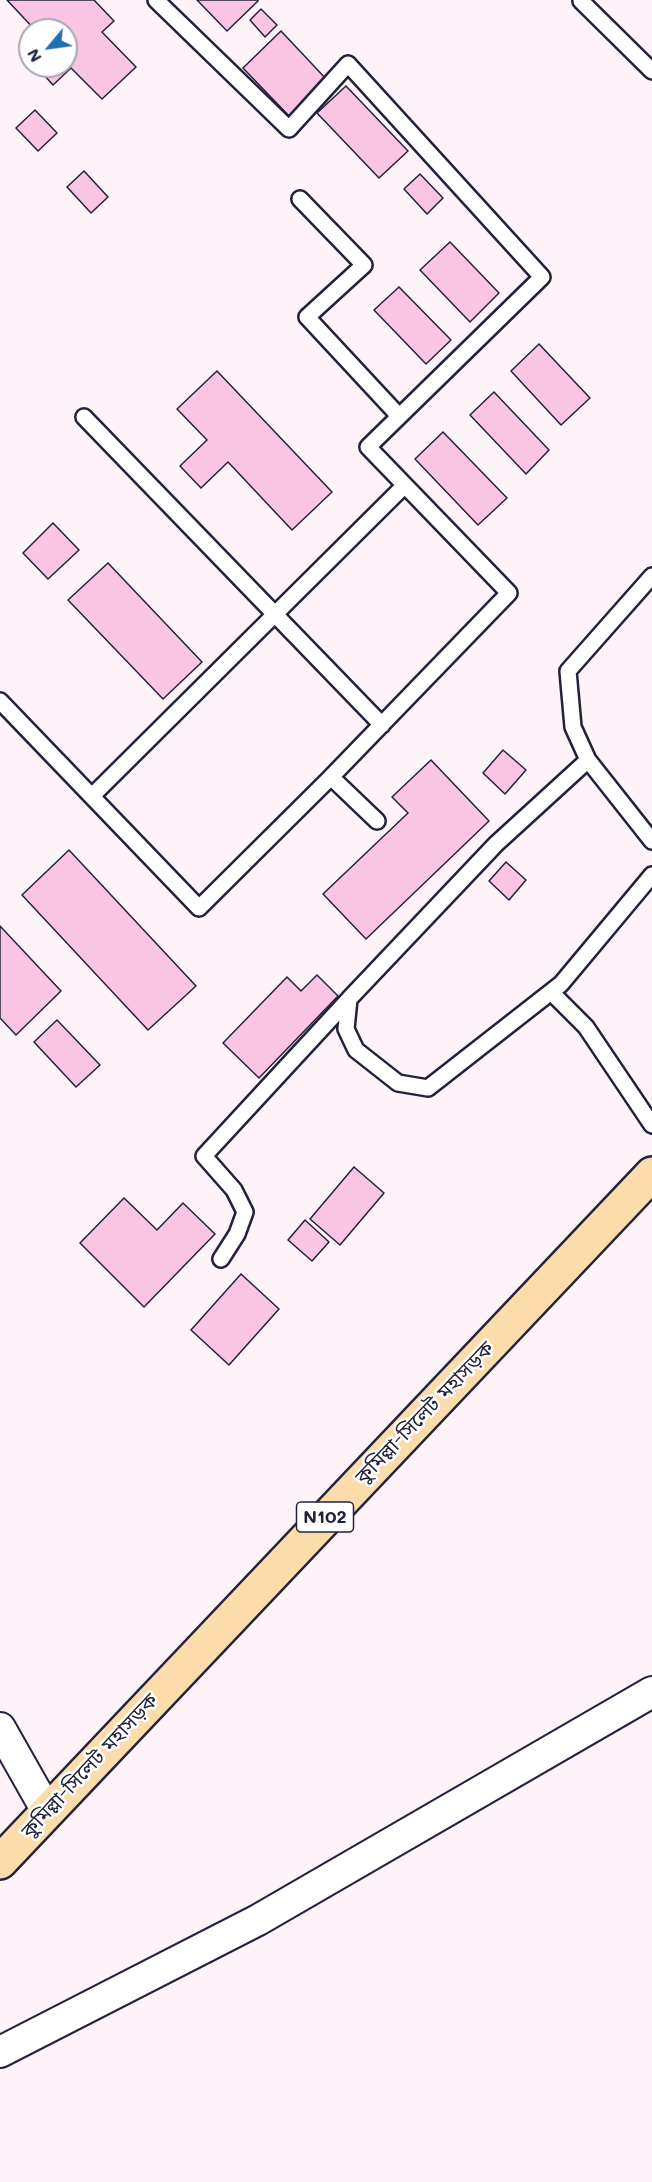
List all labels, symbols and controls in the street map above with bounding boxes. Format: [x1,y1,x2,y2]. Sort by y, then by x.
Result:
north arrow [18,18,78,78]
text: N [21,46,46,66]
street label: কুমিল্লা-সিলেট মহাসড়ক [351,1337,499,1489]
road number: N102 [296,1502,354,1532]
street label: কুমিল্লা-সিলেট মহাসড়ক [17,1689,163,1843]

